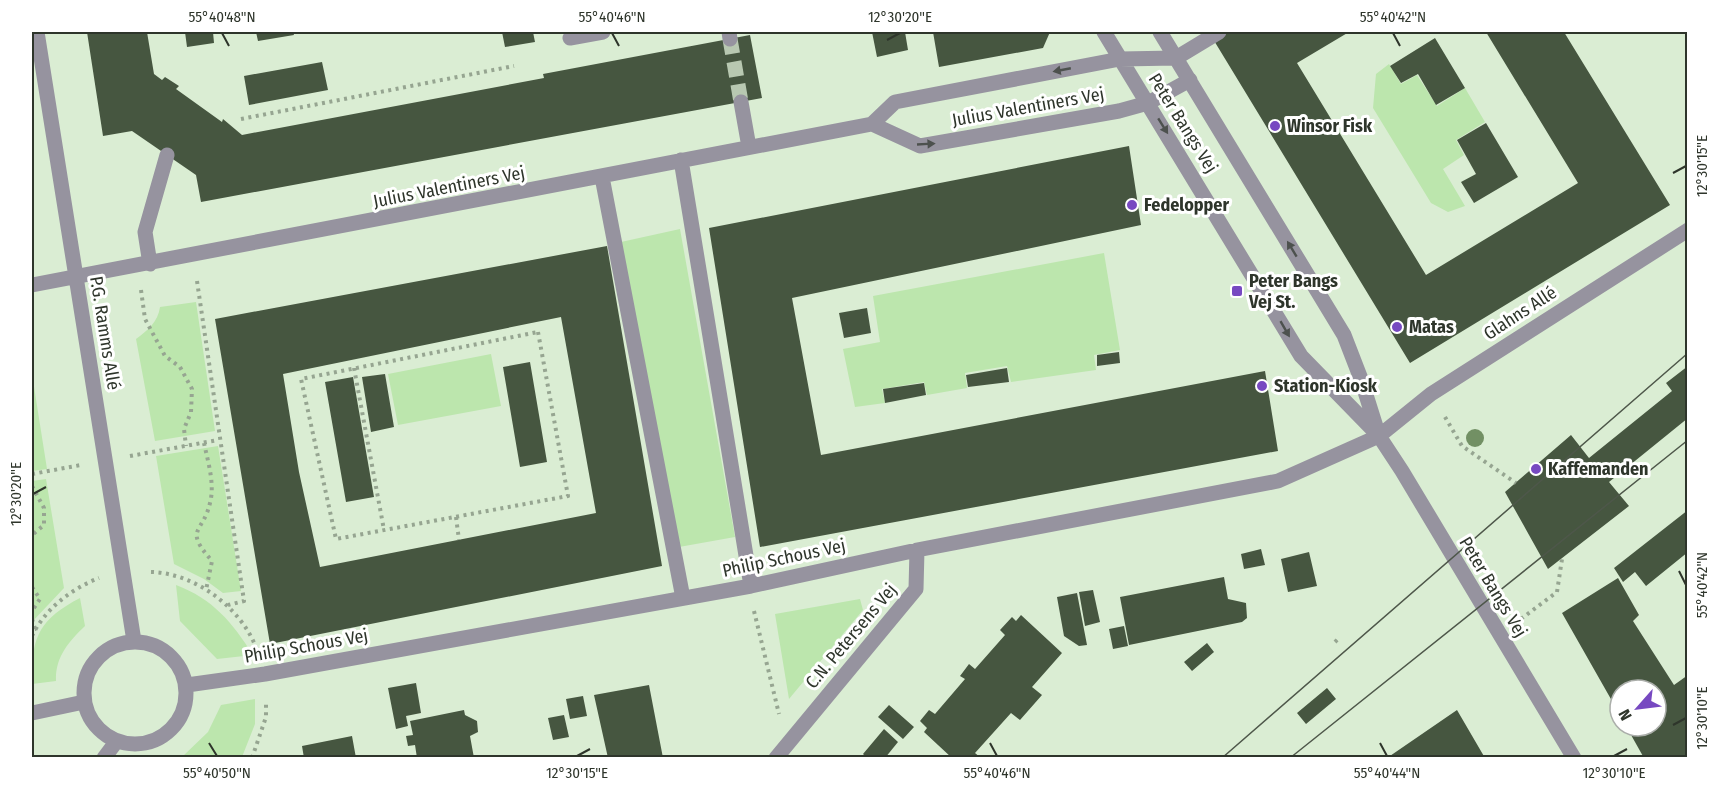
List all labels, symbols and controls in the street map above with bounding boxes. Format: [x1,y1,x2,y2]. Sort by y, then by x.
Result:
text: 55°40'48"N [188,8,256,26]
text: 55°40'46"N [578,8,646,26]
text: 12°30'20"E [868,8,932,26]
text: 55°40'42"N [1360,8,1426,26]
one-way arrow [1053,66,1072,75]
street label: Peter Bangs Vej [1144,69,1222,177]
street label: Julius Valentiners Vej [950,83,1106,131]
place label: Winsor Fisk [1287,115,1373,137]
one-way arrow [1157,118,1168,134]
marker: Winsor Fisk [1268,119,1282,133]
text: 12°30'15"E [1693,135,1711,197]
one-way arrow [917,140,936,149]
street label: Julius Valentiners Vej [371,162,527,212]
place label: Fedelopper [1144,194,1229,216]
marker: Fedelopper [1125,198,1139,212]
one-way arrow [1286,241,1297,257]
place label: Peter Bangs Vej St. [1248,270,1338,313]
street label: P.G. Ramms Allé [85,275,125,392]
street label: Glahns Allé [1479,281,1561,345]
marker: Peter Bangs Vej St. [1230,284,1244,298]
place label: Matas [1409,316,1454,338]
marker: Matas [1390,320,1404,334]
one-way arrow [1280,321,1291,337]
place label: Station-Kiosk [1274,375,1378,397]
marker: Station-Kiosk [1255,379,1269,393]
place label: Kaffemanden [1548,458,1649,480]
text: 12°30'20"E [7,462,25,526]
marker: Kaffemanden [1529,462,1543,476]
street label: Peter Bangs Vej [1454,533,1532,641]
street label: Philip Schous Vej [720,534,848,582]
text: 55°40'42"N [1693,552,1711,618]
street label: C.N. Petersens Vej [801,579,901,693]
street label: Philip Schous Vej [242,624,370,668]
north arrow [1608,678,1668,738]
text: 12°30'10"E [1693,686,1711,750]
text: N [1615,706,1636,724]
text: 55°40'50"N [183,764,251,782]
text: 12°30'15"E [546,764,608,782]
text: 55°40'46"N [963,764,1031,782]
text: 55°40'44"N [1354,764,1420,782]
text: 12°30'10"E [1582,764,1646,782]

